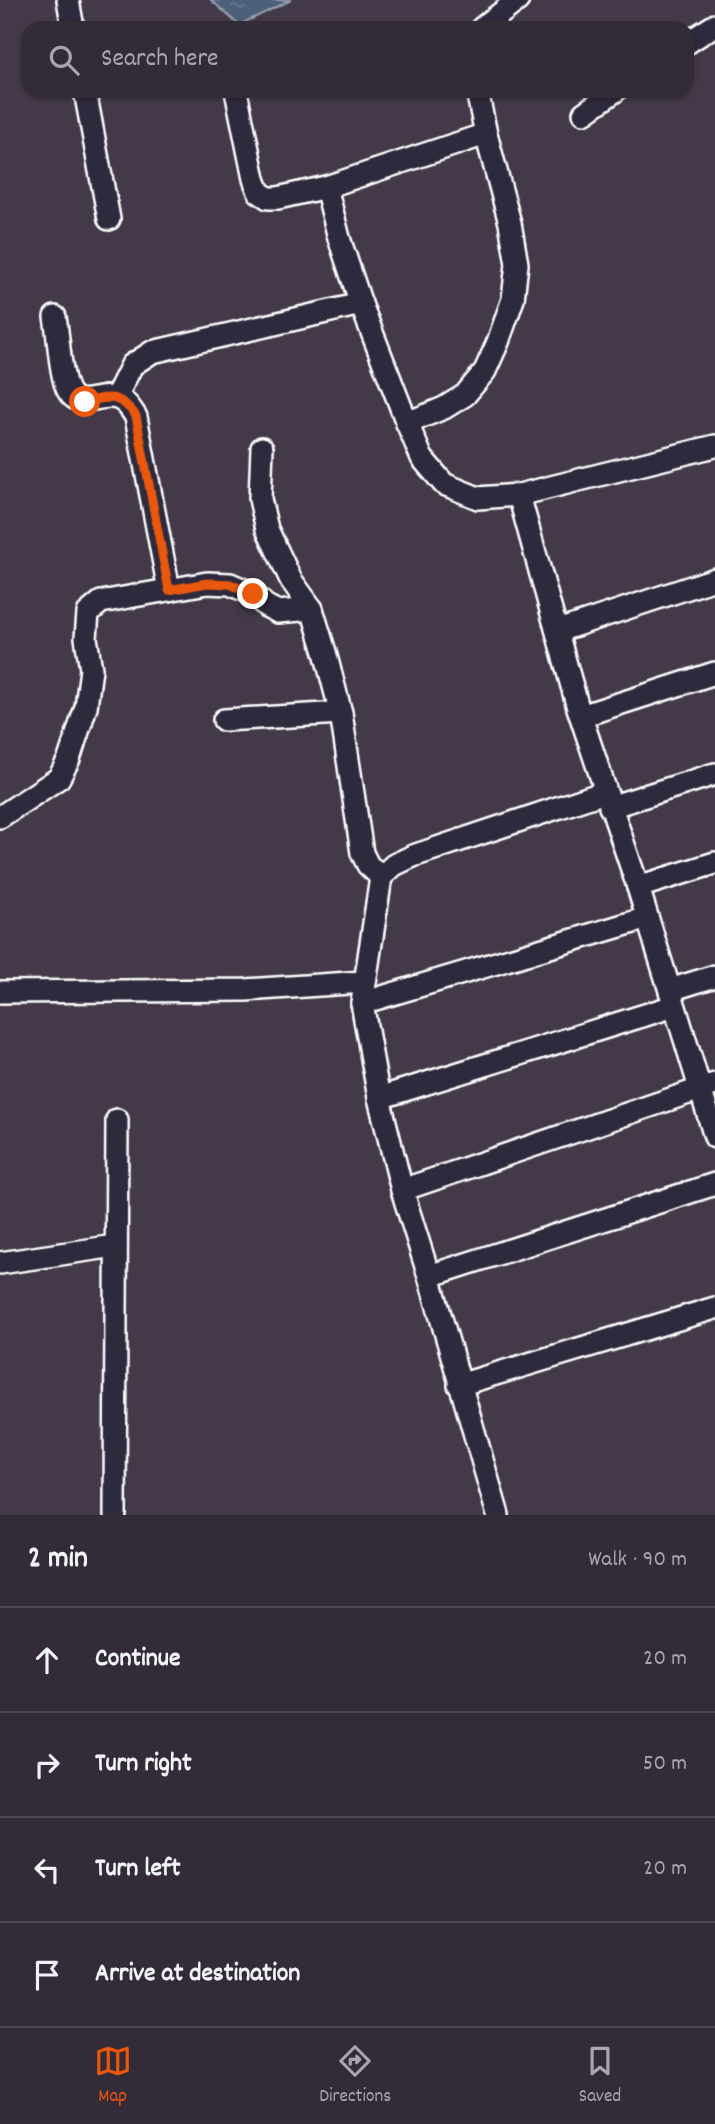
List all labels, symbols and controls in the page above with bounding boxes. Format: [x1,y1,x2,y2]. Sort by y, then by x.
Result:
search box [21,21,694,98]
icon: search [45,41,83,79]
text: Search here [101,41,219,78]
route start [69,386,100,417]
route end [237,578,268,609]
text: 2 min [28,1539,88,1582]
text: Walk · 90 m [588,1544,687,1577]
icon: ahead [28,1641,66,1679]
text: Continue [95,1641,180,1678]
text: 20 m [643,1643,687,1676]
icon: right [28,1746,66,1784]
text: Turn right [95,1746,192,1783]
text: 50 m [643,1748,687,1781]
icon: left [28,1851,66,1889]
text: Turn left [95,1851,181,1888]
text: 20 m [643,1853,687,1886]
icon: arrive [28,1956,66,1994]
text: Arrive at destination [95,1956,300,1993]
tab: Map [94,2042,132,2111]
tab: Directions [319,2042,391,2111]
tab: Saved [579,2042,621,2111]

